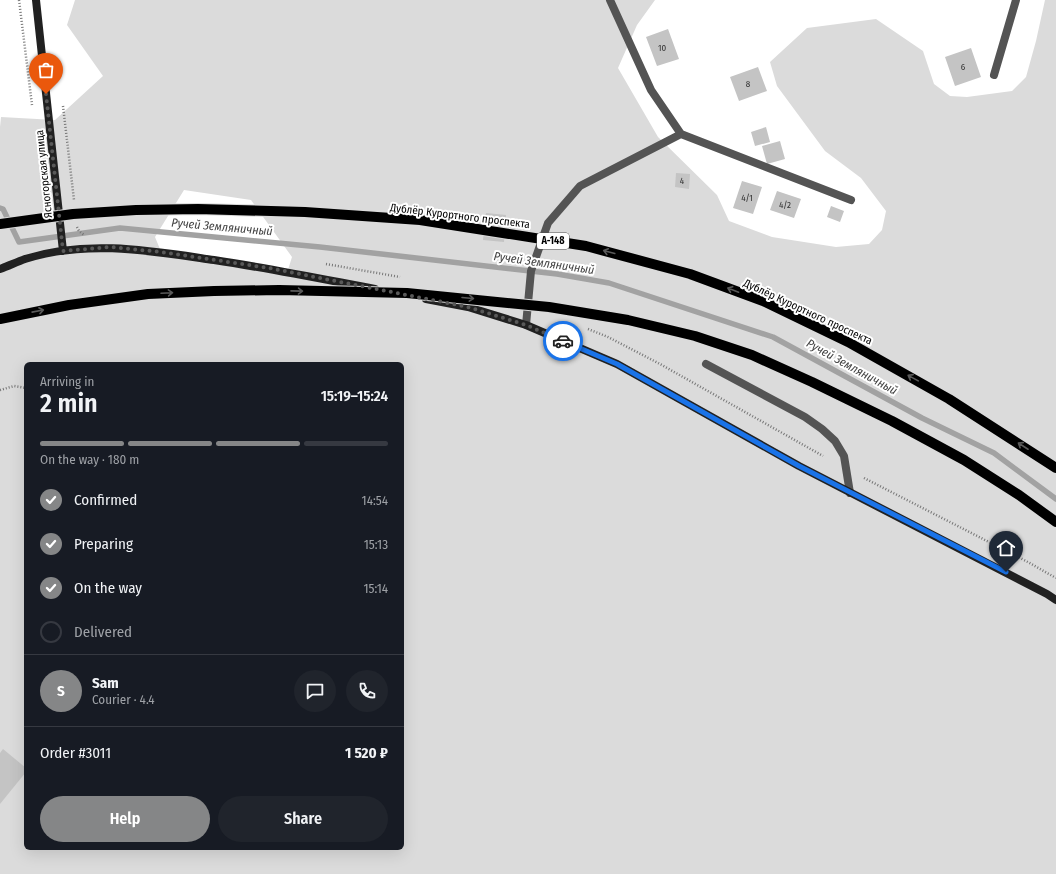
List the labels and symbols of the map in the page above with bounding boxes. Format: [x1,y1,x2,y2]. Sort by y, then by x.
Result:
house number: 10 [658,43,666,53]
pin [29,53,63,94]
house number: 6 [961,62,966,72]
house number: 8 [746,79,751,89]
street label: Ясногорская улица [33,129,55,219]
house number: 4 [680,176,685,186]
house number: 4/1 [741,193,753,203]
house number: 4/2 [779,200,791,210]
street label: Дублёр Курортного проспекта [388,201,531,231]
water label: Ручей Земляничный [171,216,273,238]
road number: А-148 [537,233,569,249]
one-way arrow [603,248,616,256]
water label: Ручей Земляничный [493,249,595,277]
street label: Дублёр Курортного проспекта [741,276,874,348]
one-way arrow [728,285,740,293]
one-way arrow [290,287,303,295]
one-way arrow [160,289,173,296]
one-way arrow [461,295,474,302]
one-way arrow [31,307,44,315]
courier [543,321,583,361]
water label: Ручей Земляничный [804,336,900,398]
one-way arrow [907,374,919,382]
one-way arrow [1018,442,1029,450]
pin [989,531,1023,572]

